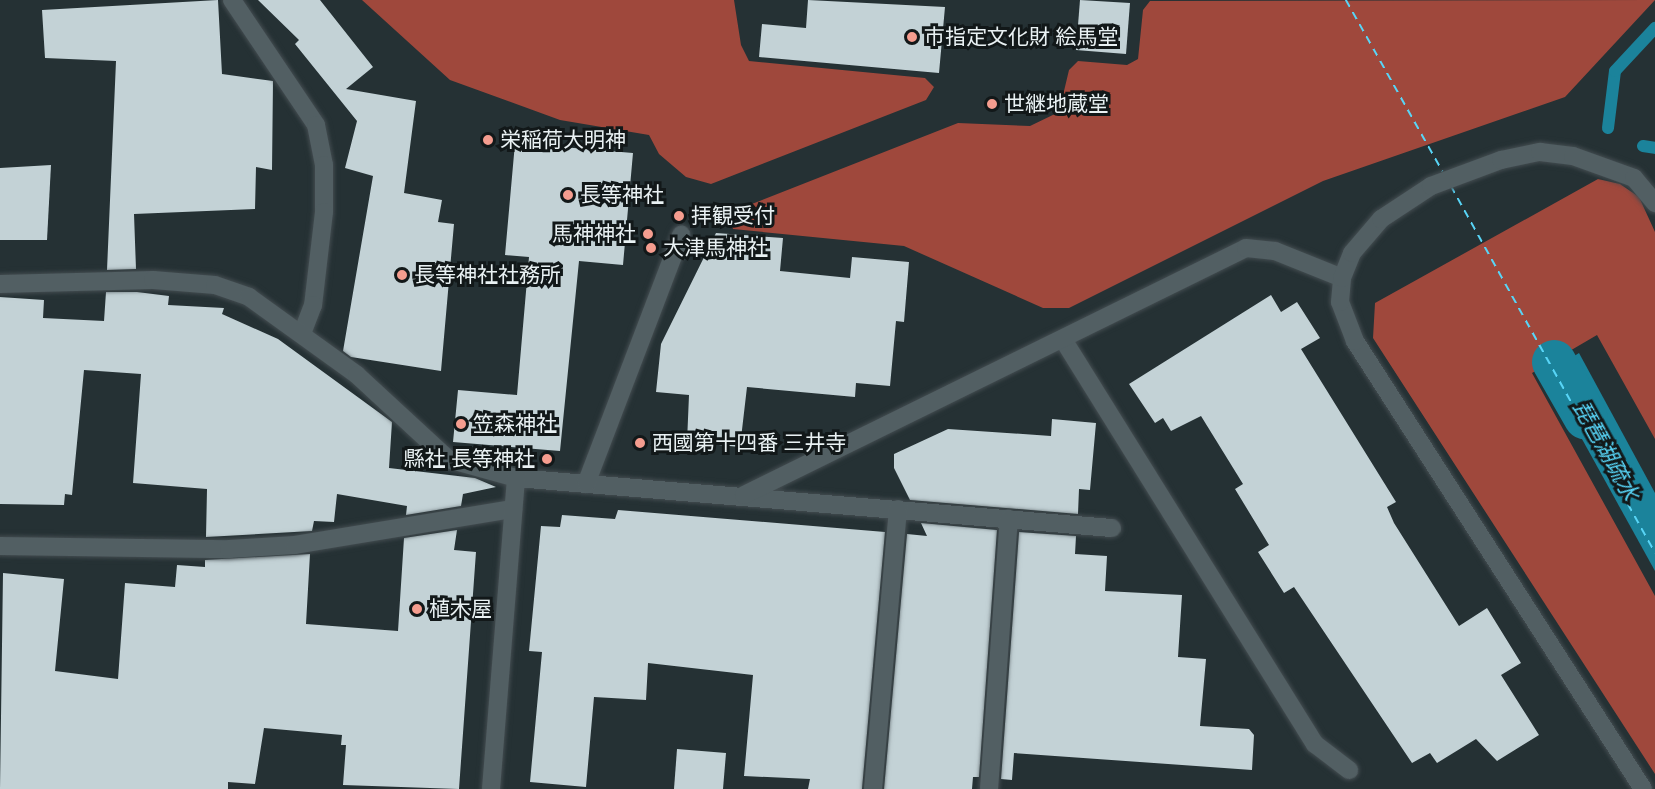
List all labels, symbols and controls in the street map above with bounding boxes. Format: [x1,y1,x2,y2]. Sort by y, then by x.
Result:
place label: 市指定文化財 絵馬堂 [924,24,1118,50]
marker: 市指定文化財 絵馬堂 [905,30,919,44]
place label: 世継地蔵堂 [1004,91,1109,117]
marker: 世継地蔵堂 [985,97,999,111]
place label: 栄稲荷大明神 [500,127,626,153]
marker: 栄稲荷大明神 [481,133,495,147]
place label: 長等神社 [580,182,664,208]
marker: 長等神社 [561,188,575,202]
place label: 拝観受付 [691,203,775,229]
marker: 拝観受付 [672,209,686,223]
place label: 馬神神社 [552,221,636,247]
marker: 馬神神社 [641,227,655,241]
place label: 大津馬神社 [663,235,768,261]
marker: 大津馬神社 [644,241,658,255]
place label: 長等神社社務所 [414,262,561,288]
marker: 長等神社社務所 [395,268,409,282]
water label: 琵琶湖疏水 [1567,396,1643,506]
place label: 笠森神社 [473,411,557,437]
marker: 笠森神社 [454,417,468,431]
place label: 西國第十四番 三井寺 [652,430,846,456]
marker: 西國第十四番 三井寺 [633,436,647,450]
place label: 縣社 長等神社 [404,446,535,472]
marker: 縣社 長等神社 [540,452,554,466]
place label: 植木屋 [429,596,492,622]
marker: 植木屋 [410,602,424,616]

